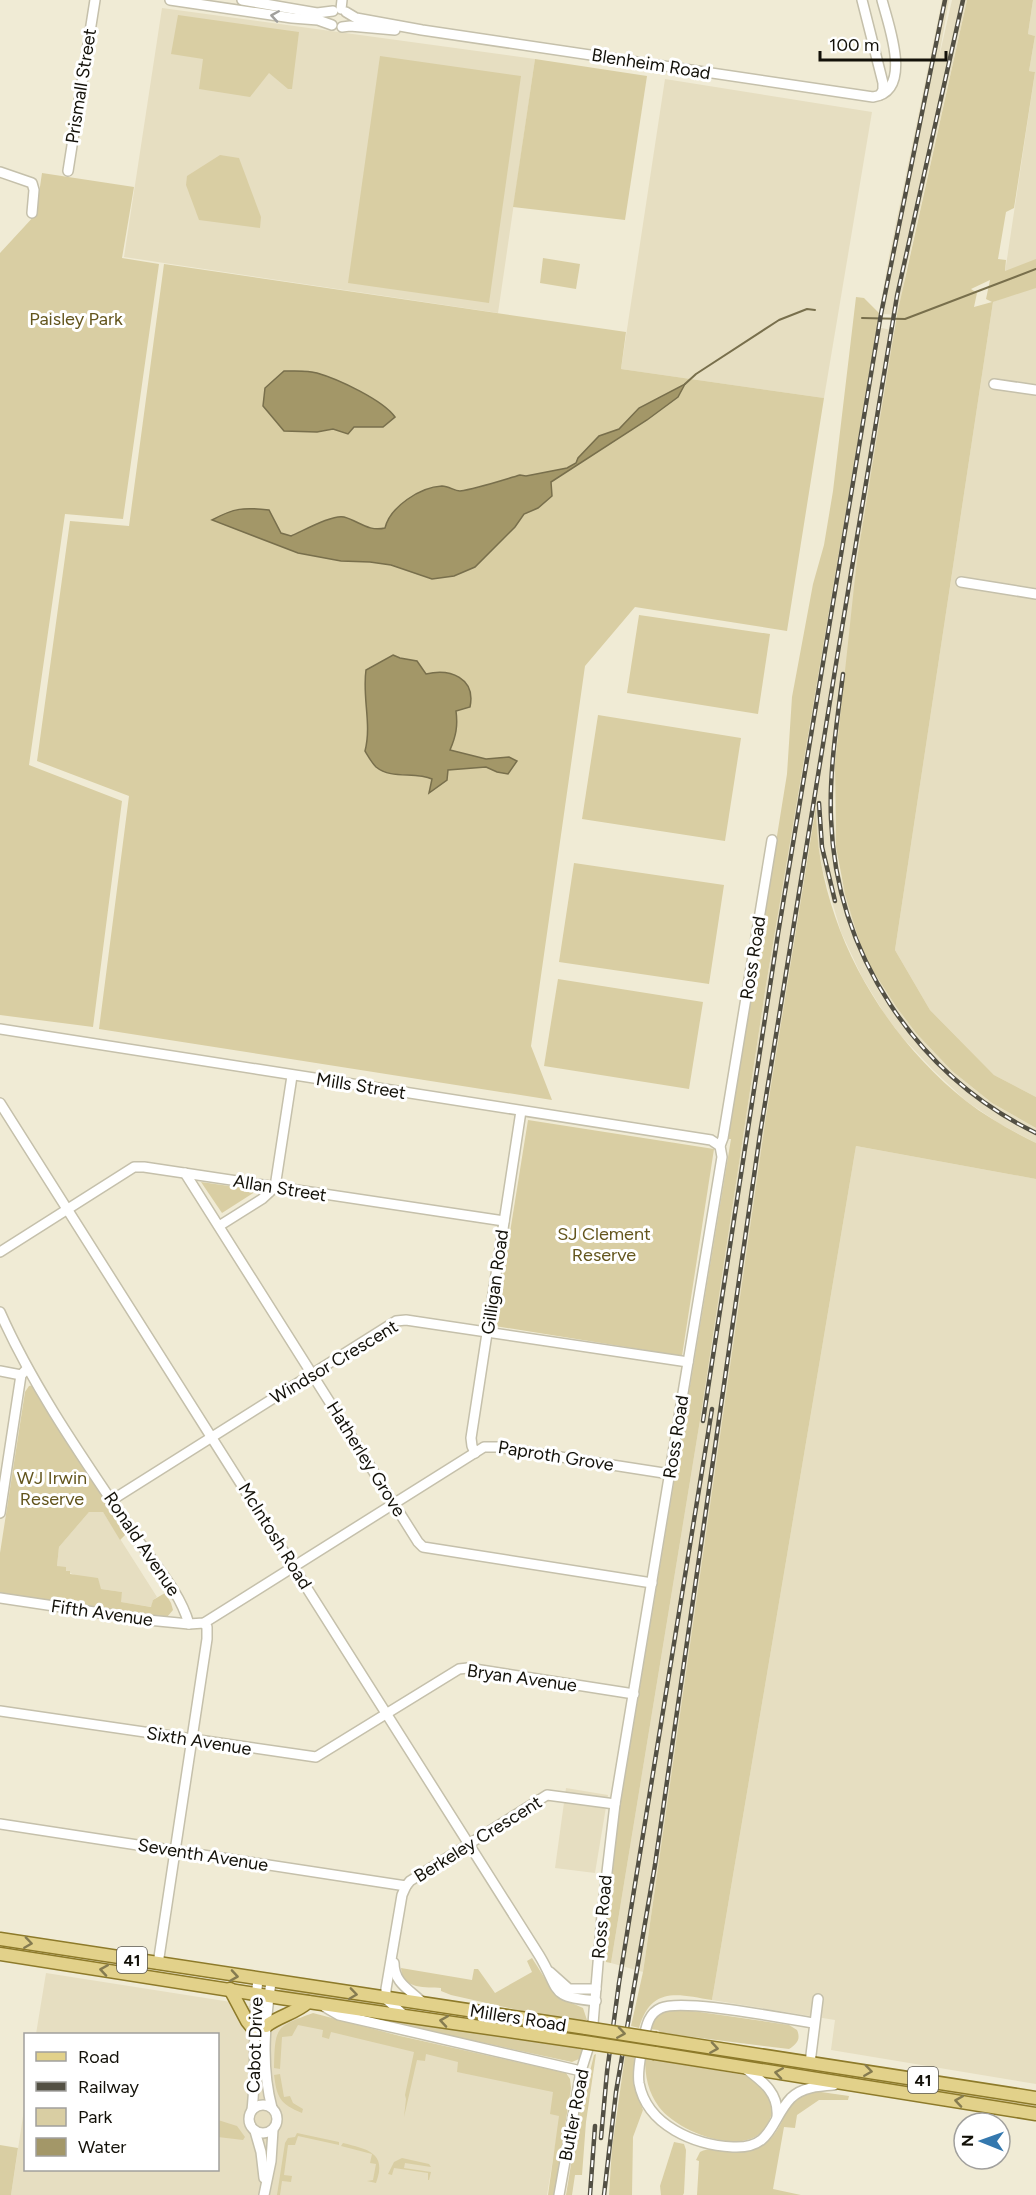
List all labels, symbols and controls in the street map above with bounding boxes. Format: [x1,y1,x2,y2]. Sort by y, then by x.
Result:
one-way arrow [271,10,280,22]
scale bar [820,24,946,62]
street label: Prismall Street [61,27,101,145]
text: 100 m [829,34,879,56]
street label: Blenheim Road [590,44,712,84]
park label: Paisley Park [29,308,123,330]
street label: Ross Road [736,915,770,1001]
street label: Mills Street [315,1068,408,1104]
street label: Allan Street [232,1170,328,1206]
park label: SJ Clement Reserve [557,1223,651,1266]
street label: Gilligan Road [477,1228,513,1336]
street label: Windsor Crescent [266,1315,402,1409]
street label: Ross Road [659,1394,693,1480]
street label: Hatherley Grove [322,1397,410,1521]
street label: Paproth Grove [497,1436,616,1476]
park label: WJ Irwin Reserve [17,1467,87,1510]
street label: McIntosh Road [234,1479,316,1593]
street label: Ronald Avenue [99,1488,185,1600]
street label: Fifth Avenue [50,1595,155,1631]
street label: Bryan Avenue [466,1659,579,1697]
street label: Sixth Avenue [145,1722,253,1760]
street label: Berkeley Crescent [410,1791,546,1887]
street label: Seventh Avenue [136,1834,270,1876]
street label: Ross Road [587,1874,617,1960]
one-way arrow [23,1937,32,1949]
road number: 41 [117,1947,147,1973]
one-way arrow [99,1964,108,1976]
one-way arrow [229,1969,239,1981]
one-way arrow [348,1987,358,1999]
street label: Cabot Drive [242,1996,268,2093]
street label: Millers Road [468,2000,568,2036]
one-way arrow [439,2015,449,2028]
one-way arrow [616,2027,626,2039]
legend [24,2033,219,2171]
one-way arrow [709,2041,719,2053]
text: Road [78,2046,119,2068]
one-way arrow [863,2065,872,2077]
street label: Butler Road [554,2067,594,2163]
one-way arrow [774,2067,784,2079]
road number: 41 [908,2067,938,2093]
text: Railway [78,2076,140,2098]
one-way arrow [954,2095,964,2107]
text: Park [78,2106,113,2128]
north arrow [952,2111,1012,2171]
text: N [958,2134,977,2147]
text: Water [78,2136,126,2158]

